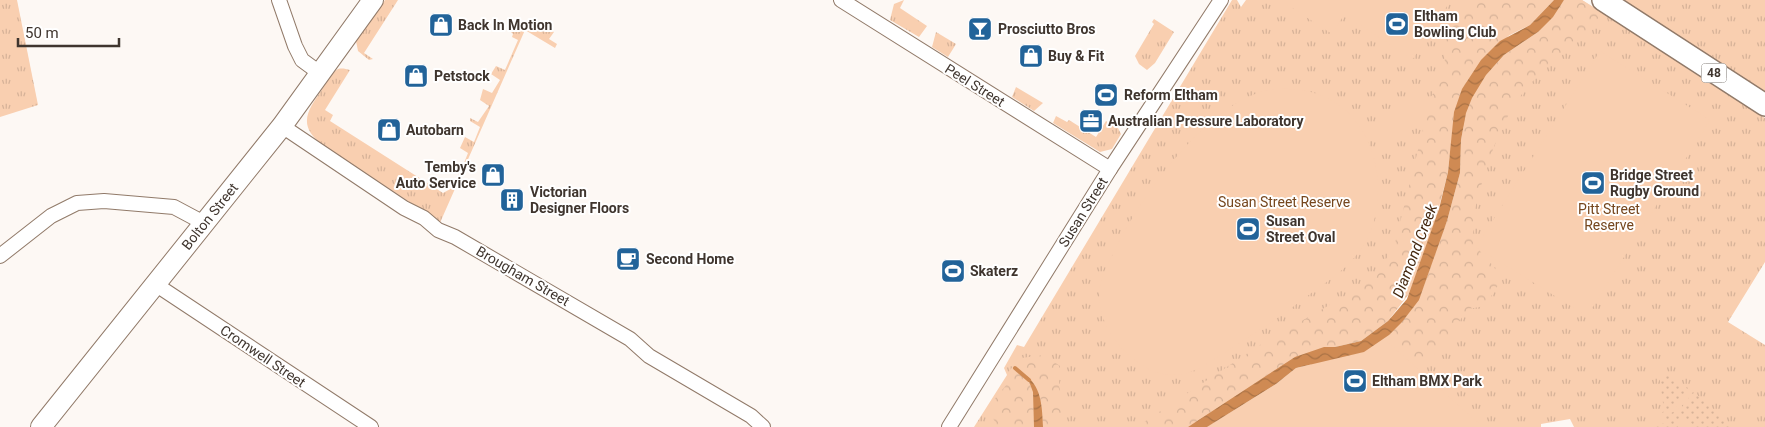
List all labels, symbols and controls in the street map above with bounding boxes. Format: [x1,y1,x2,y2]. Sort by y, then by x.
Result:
place label: Eltham Bowling Club [1414,8,1497,40]
sports icon: Eltham Bowling Club [1384,11,1410,37]
shop icon: Back In Motion [428,12,454,38]
scale bar [18,15,119,47]
bar icon: Prosciutto Bros [967,16,993,42]
place label: Back In Motion [458,17,553,33]
place label: Prosciutto Bros [998,21,1096,37]
text: 50 m [25,24,59,42]
shop icon: Buy & Fit [1018,43,1044,69]
place label: Buy & Fit [1048,48,1104,64]
street label: Peel Street [942,60,1008,110]
shop icon: Petstock [403,63,429,89]
road number: 48 [1702,64,1726,82]
place label: Petstock [434,68,490,84]
sports icon: Reform Eltham [1093,82,1119,108]
place label: Reform Eltham [1124,87,1218,103]
office icon: Australian Pressure Laboratory [1078,108,1104,134]
place label: Australian Pressure Laboratory [1108,113,1305,129]
shop icon: Autobarn [376,117,402,143]
place label: Autobarn [406,122,464,138]
place label: Temby's Auto Service [396,159,476,191]
shop icon: Temby's Auto Service [480,162,506,188]
place label: Bridge Street Rugby Ground [1610,167,1699,199]
sports icon: Bridge Street Rugby Ground [1580,170,1606,196]
street label: Susan Street [1055,174,1111,250]
street label: Bolton Street [178,179,241,253]
place label: Victorian Designer Floors [530,184,629,216]
building icon: Victorian Designer Floors [499,187,525,213]
park label: Susan Street Reserve [1218,194,1350,210]
water label: Diamond Creek [1389,201,1441,300]
park label: Pitt Street Reserve [1578,201,1640,233]
place label: Susan Street Oval [1266,213,1336,245]
sports icon: Susan Street Oval [1235,216,1261,242]
street label: Brougham Street [474,243,573,309]
cafe icon: Second Home [615,246,641,272]
place label: Second Home [646,251,735,267]
sports icon: Skaterz [940,258,966,284]
place label: Skaterz [970,263,1018,279]
street label: Cromwell Street [217,322,309,391]
sports icon: Eltham BMX Park [1342,368,1368,394]
place label: Eltham BMX Park [1372,373,1482,389]

